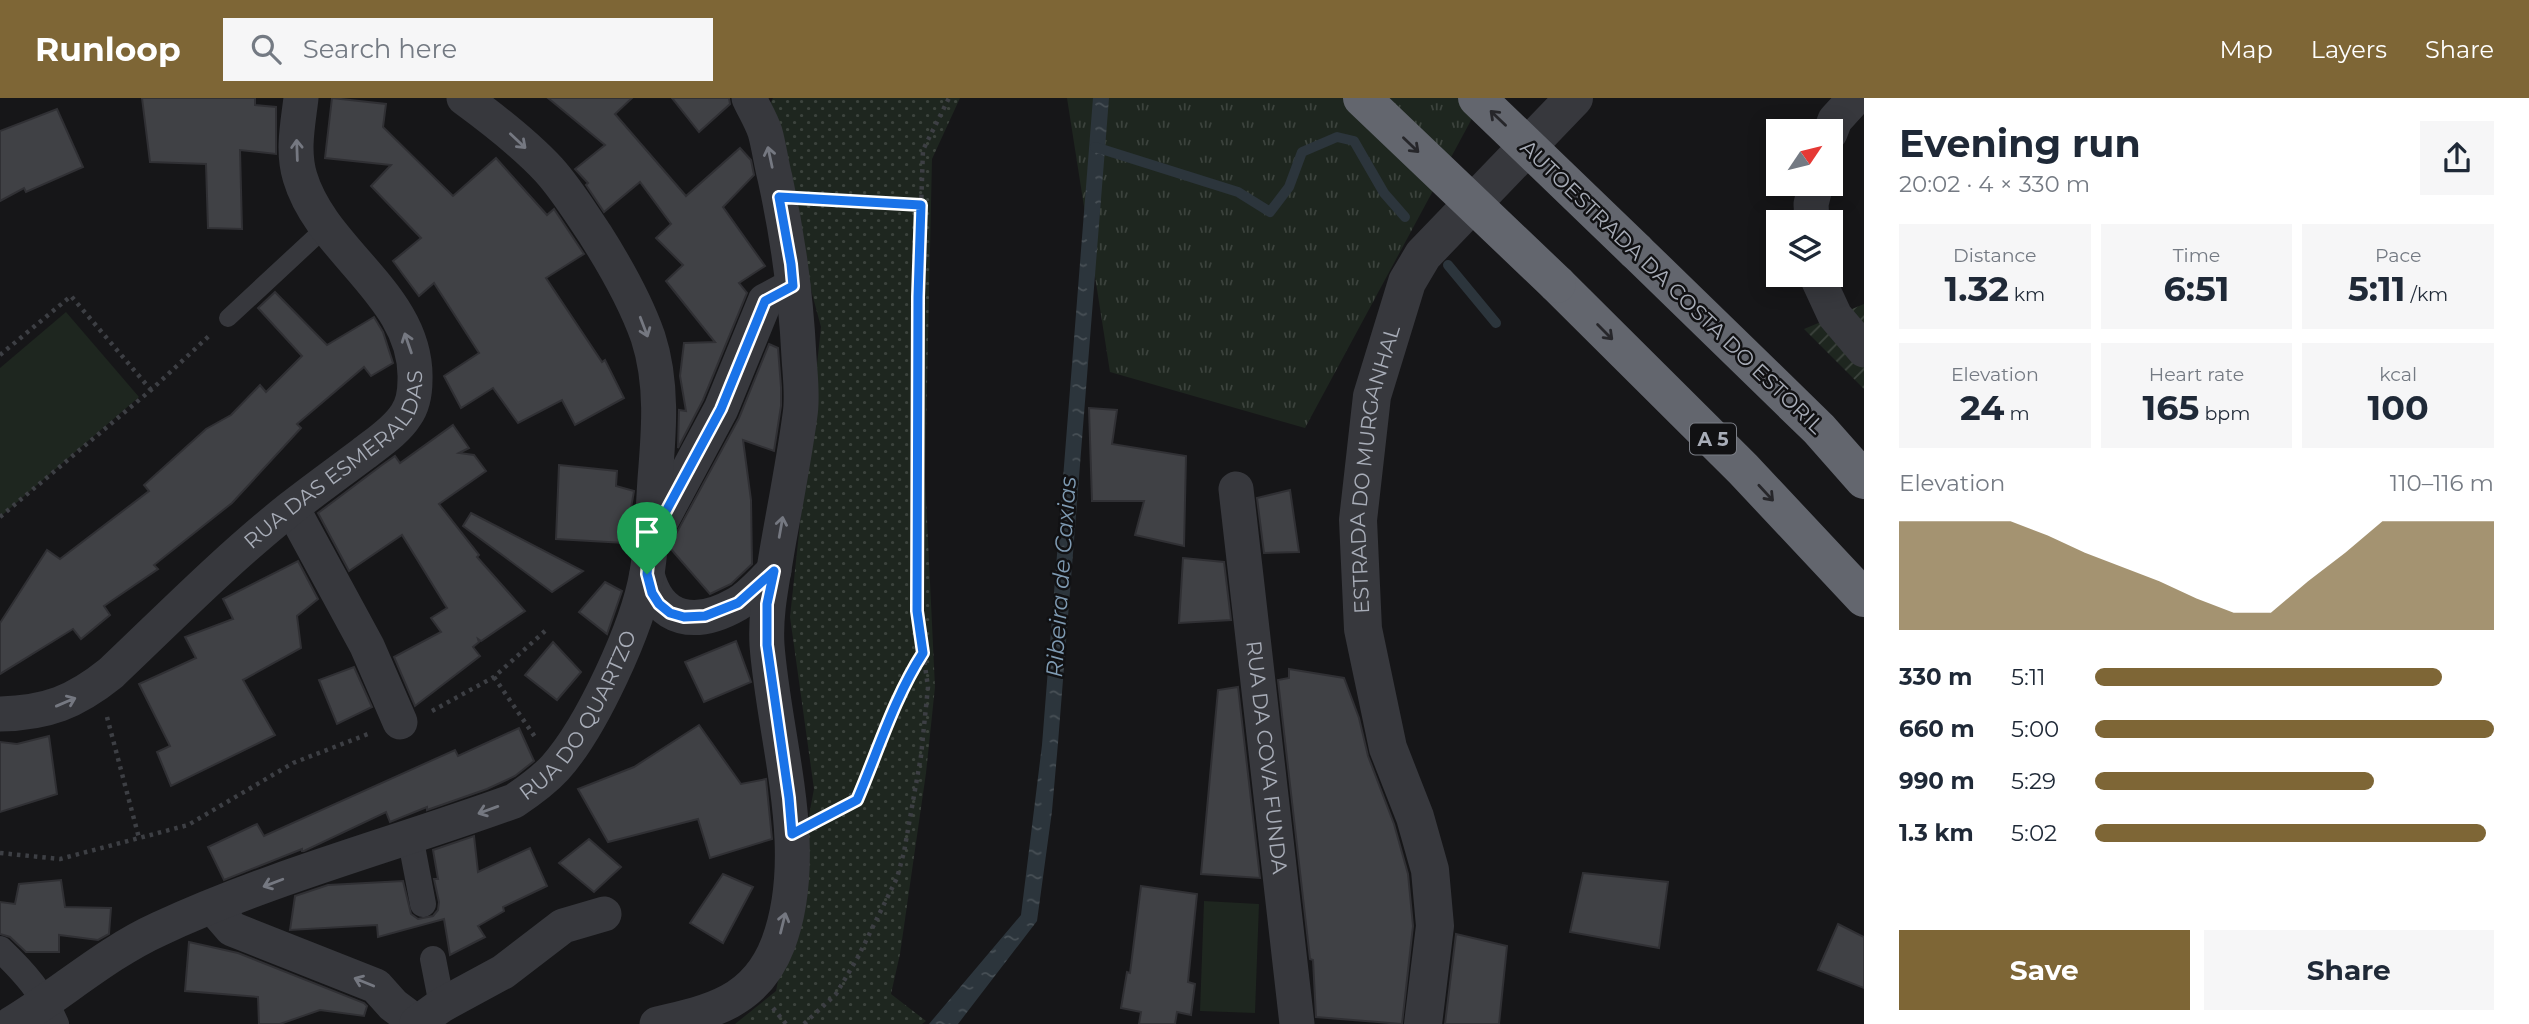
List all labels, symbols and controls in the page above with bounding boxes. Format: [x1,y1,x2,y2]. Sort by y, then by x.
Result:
search box [223,18,713,81]
text: Runloop [35,29,181,69]
icon: search [247,30,285,68]
text: Search here [303,33,457,65]
text: Map [2219,35,2273,64]
text: Layers [2311,35,2387,64]
text: Share [2425,35,2494,64]
one-way arrow [1490,110,1507,127]
north arrow [1766,119,1843,196]
map controls [1766,119,1843,287]
text: Evening run [1899,120,2141,167]
button: share [2420,121,2494,195]
one-way arrow [509,132,526,149]
street label: AUTOESTRADA DA COSTA DO ESTORIL [1516,135,1830,439]
one-way arrow [1402,137,1419,154]
one-way arrow [290,138,303,161]
one-way arrow [763,146,776,169]
text: 20:02 · 4 × 330 m [1899,170,2090,198]
button: layers [1766,210,1843,287]
text: Distance [1953,244,2037,267]
text: Time [2173,244,2220,267]
text: Pace [2375,244,2421,267]
text: 1.32 [1944,267,2009,310]
text: 6:51 [2163,267,2230,310]
text: 5:11 [2348,267,2405,310]
text: km [2009,283,2045,306]
text: /km [2405,283,2448,306]
one-way arrow [638,316,651,337]
street label: ESTRADA DO MURGANHAL [1345,321,1405,614]
one-way arrow [1596,323,1613,340]
one-way arrow [401,332,413,354]
text: Elevation [1951,363,2039,386]
text: Heart rate [2149,363,2244,386]
text: kcal [2379,363,2417,386]
street label: RUA DAS ESMERALDAS [239,370,427,554]
text: 24 [1960,386,2004,429]
text: 165 [2143,386,2199,429]
text: 100 [2368,386,2429,429]
text: m [2004,402,2030,425]
text: bpm [2199,402,2250,425]
road number: A 5 [1690,424,1736,454]
text: Elevation [1899,469,2005,497]
text: 110–116 m [2390,469,2494,497]
water label: Ribeira de Caxias [1040,476,1082,678]
one-way arrow [1757,484,1774,501]
pin [617,502,677,574]
icon: arrive [628,513,666,551]
one-way arrow [775,516,788,539]
street label: RUA DO QUARTZO [514,626,641,805]
street label: RUA DA COVA FUNDA [1241,639,1293,876]
text: 330 m [1899,663,1972,691]
text: 5:11 [2011,663,2046,691]
one-way arrow [55,694,77,707]
text: 660 m [1899,715,1975,743]
text: 5:00 [2011,715,2059,743]
text: 990 m [1899,767,1975,795]
text: 5:29 [2011,767,2056,795]
one-way arrow [478,805,500,818]
text: 1.3 km [1899,819,1974,847]
text: 5:02 [2011,819,2057,847]
one-way arrow [262,878,284,891]
one-way arrow [777,912,790,935]
button: Save [1899,930,2190,1010]
button: Share [2204,930,2494,1010]
one-way arrow [353,974,375,987]

